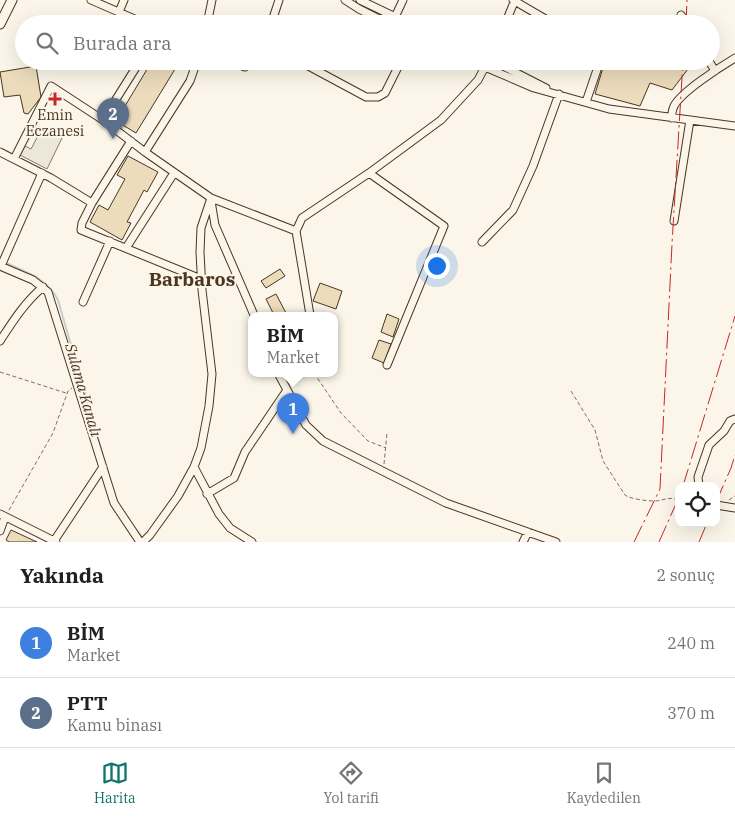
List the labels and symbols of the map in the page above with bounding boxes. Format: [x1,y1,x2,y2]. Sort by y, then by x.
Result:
marker: Emin Eczanesi [49,93,61,105]
pin: 2 [97,98,129,139]
place label: Emin Eczanesi [26,106,84,140]
your location [424,253,450,279]
district label: Barbaros [149,267,235,291]
water label: Sulama Kanalı [61,340,106,439]
pin: 1 [277,393,309,434]

